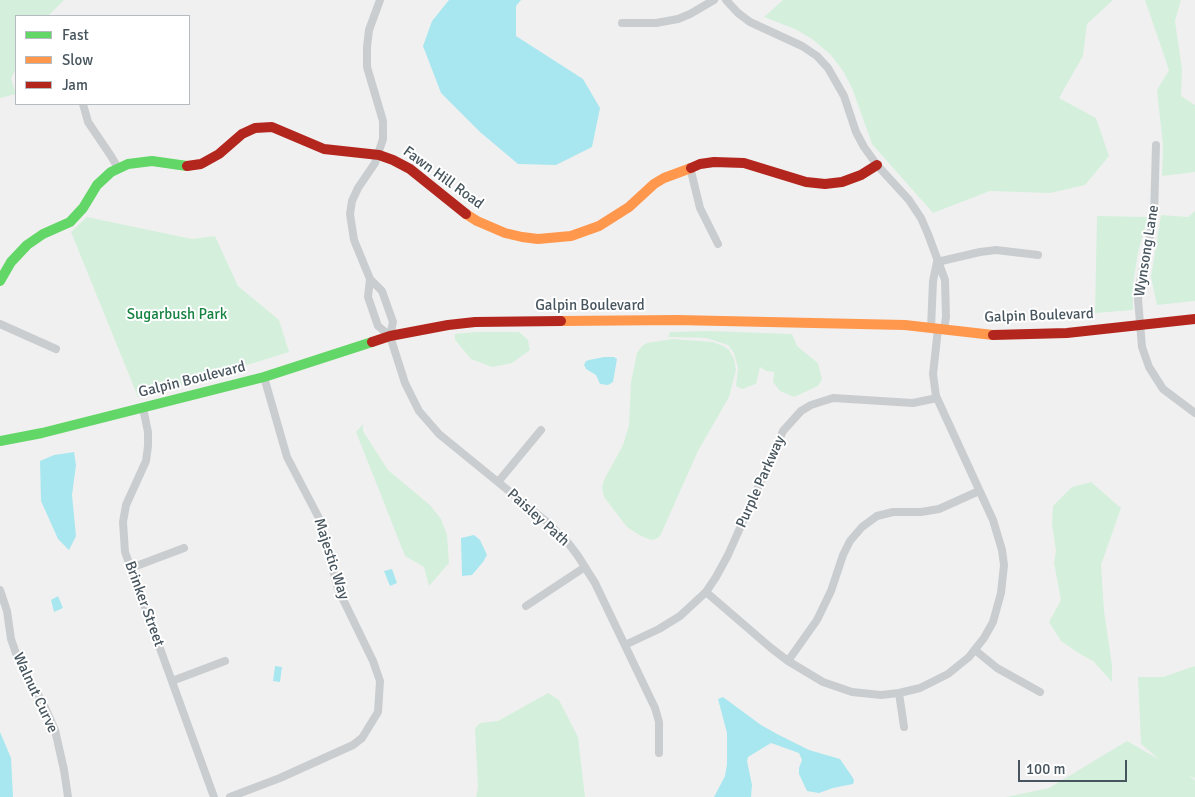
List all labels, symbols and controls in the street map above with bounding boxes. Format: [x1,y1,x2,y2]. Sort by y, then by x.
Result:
legend [15,15,190,105]
text: Fast [62,26,89,44]
text: Slow [62,51,93,69]
text: Jam [62,76,88,94]
street label: Fawn Hill Road [399,143,487,213]
street label: Wynsong Lane [1131,204,1163,298]
street label: Galpin Boulevard [535,297,645,315]
street label: Galpin Boulevard [984,305,1094,327]
park label: Sugarbush Park [127,306,227,324]
street label: Galpin Boulevard [137,358,247,402]
street label: Purple Parkway [733,433,789,531]
street label: Paisley Path [503,485,573,551]
street label: Majestic Way [309,516,353,602]
street label: Brinker Street [120,559,168,649]
street label: Walnut Curve [9,650,61,736]
scale bar [1020,750,1129,782]
text: 100 m [1026,760,1066,778]

